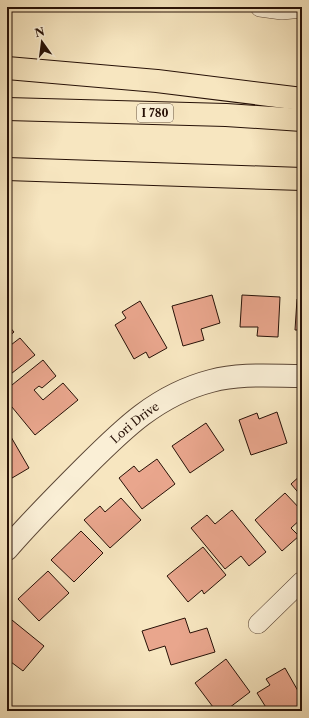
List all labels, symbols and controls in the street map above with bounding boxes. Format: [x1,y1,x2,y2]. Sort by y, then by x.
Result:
north arrow [22,22,62,62]
text: N [33,24,46,40]
road number: I 780 [137,104,173,122]
street label: Lori Drive [107,398,162,446]

